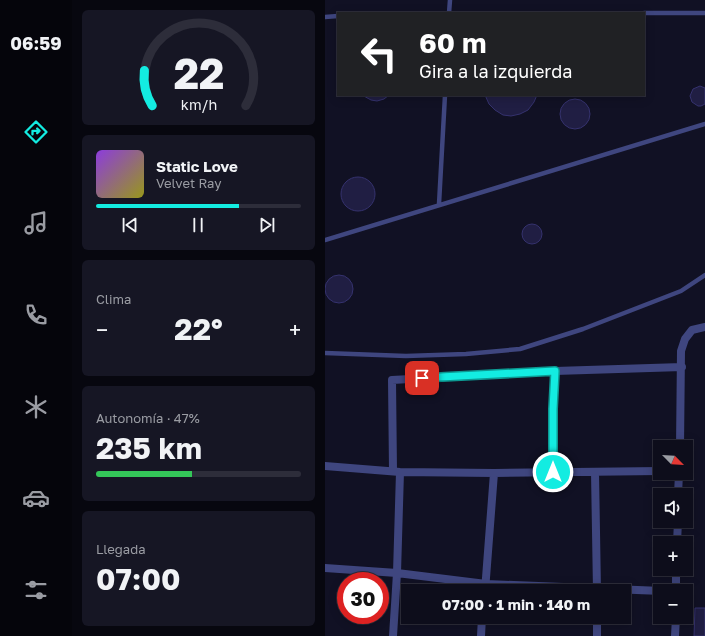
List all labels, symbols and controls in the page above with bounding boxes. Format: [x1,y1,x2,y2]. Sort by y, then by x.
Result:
text: 60 m [419,26,486,59]
icon: left [353,28,405,80]
text: 06:59 [10,32,62,54]
text: 22 [173,47,224,97]
text: Gira a la izquierda [419,60,572,82]
text: km/h [180,95,217,112]
icon: directions [22,118,50,146]
text: Static Love [156,157,238,175]
text: Velvet Ray [156,175,221,191]
icon: music [22,209,50,237]
icon: previous [119,214,141,236]
icon: pause [187,214,209,236]
icon: next [256,214,278,236]
text: Clima [96,291,131,307]
icon: phone [22,301,50,329]
text: 22° [174,311,223,347]
text: − [96,316,108,343]
text: + [289,316,301,343]
pin [405,361,439,395]
icon: arrive [411,367,433,389]
icon: climate [22,393,50,421]
text: Autonomía · 47% [96,410,200,426]
text: 235 km [96,430,202,466]
north arrow [653,440,693,480]
map controls [653,440,693,624]
position arrow [532,451,574,493]
icon: car [22,484,50,512]
button: sound [653,488,693,528]
button: + [653,536,693,576]
text: Llegada [96,541,146,557]
text: 07:00 [96,561,180,597]
speed limit sign: 30 [337,572,389,624]
icon: filters [22,576,50,604]
button: − [653,584,693,624]
text: 07:00 · 1 min · 140 m [442,595,590,613]

